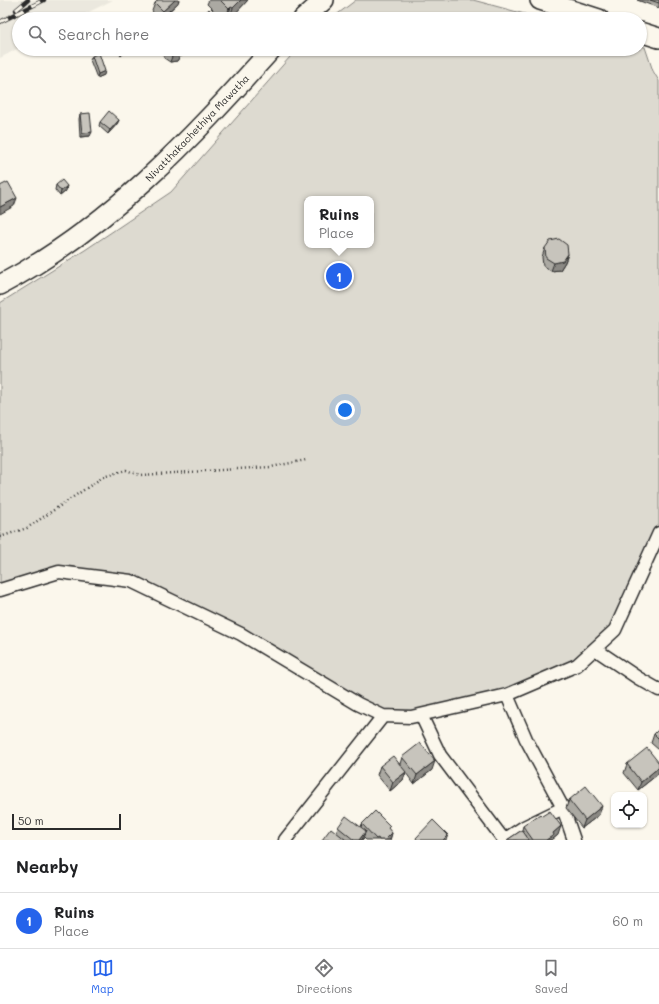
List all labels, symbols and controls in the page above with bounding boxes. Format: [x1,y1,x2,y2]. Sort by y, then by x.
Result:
search box [12,12,647,56]
icon: search [26,23,48,45]
text: Search here [58,24,149,44]
street label: Nivatthakachethiya Mawatha [142,71,252,185]
popup [304,196,374,248]
text: Ruins [319,204,359,224]
text: Place [319,224,354,241]
pin: 1 [326,261,352,291]
your location [335,400,355,420]
map controls [611,792,647,828]
button: locate [611,792,647,828]
scale bar [12,812,121,831]
text: 50 m [18,813,44,828]
text: Nearby [16,855,78,877]
text: Ruins [54,902,94,922]
text: 1 [26,912,32,929]
text: 60 m [613,912,643,929]
text: Place [54,922,89,939]
tab: Map [91,957,114,996]
tab: Directions [296,957,352,996]
tab: Saved [535,957,568,996]

